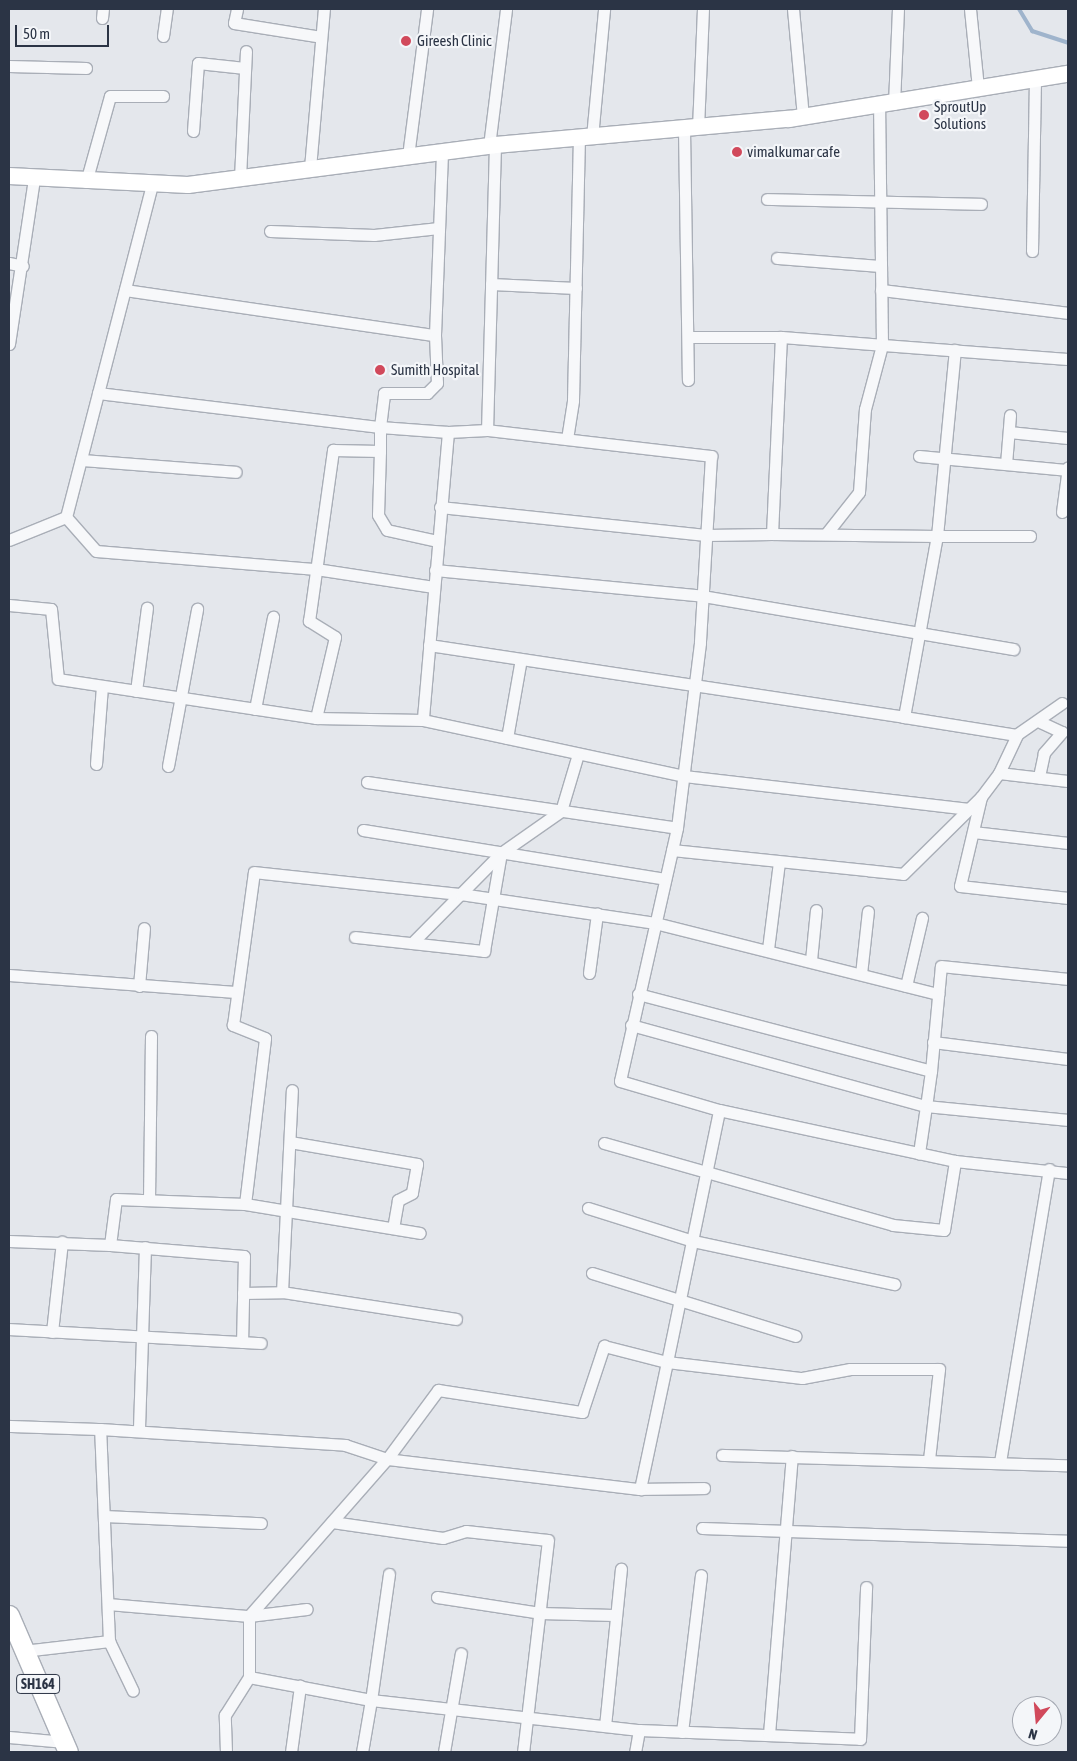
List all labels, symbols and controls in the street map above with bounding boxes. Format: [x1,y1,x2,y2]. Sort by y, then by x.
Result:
scale bar [18,15,111,47]
text: 50 m [23,25,50,42]
place label: Gireesh Clinic [417,32,491,50]
marker: Gireesh Clinic [399,34,413,48]
place label: SproutUp Solutions [934,97,986,132]
marker: SproutUp Solutions [918,109,930,121]
place label: vimalkumar cafe [747,143,840,161]
marker: vimalkumar cafe [731,146,743,158]
place label: Sumith Hospital [391,361,479,379]
marker: Sumith Hospital [373,363,387,377]
road number: SH164 [15,1672,60,1696]
north arrow [1012,1696,1062,1746]
text: N [1027,1726,1039,1743]

